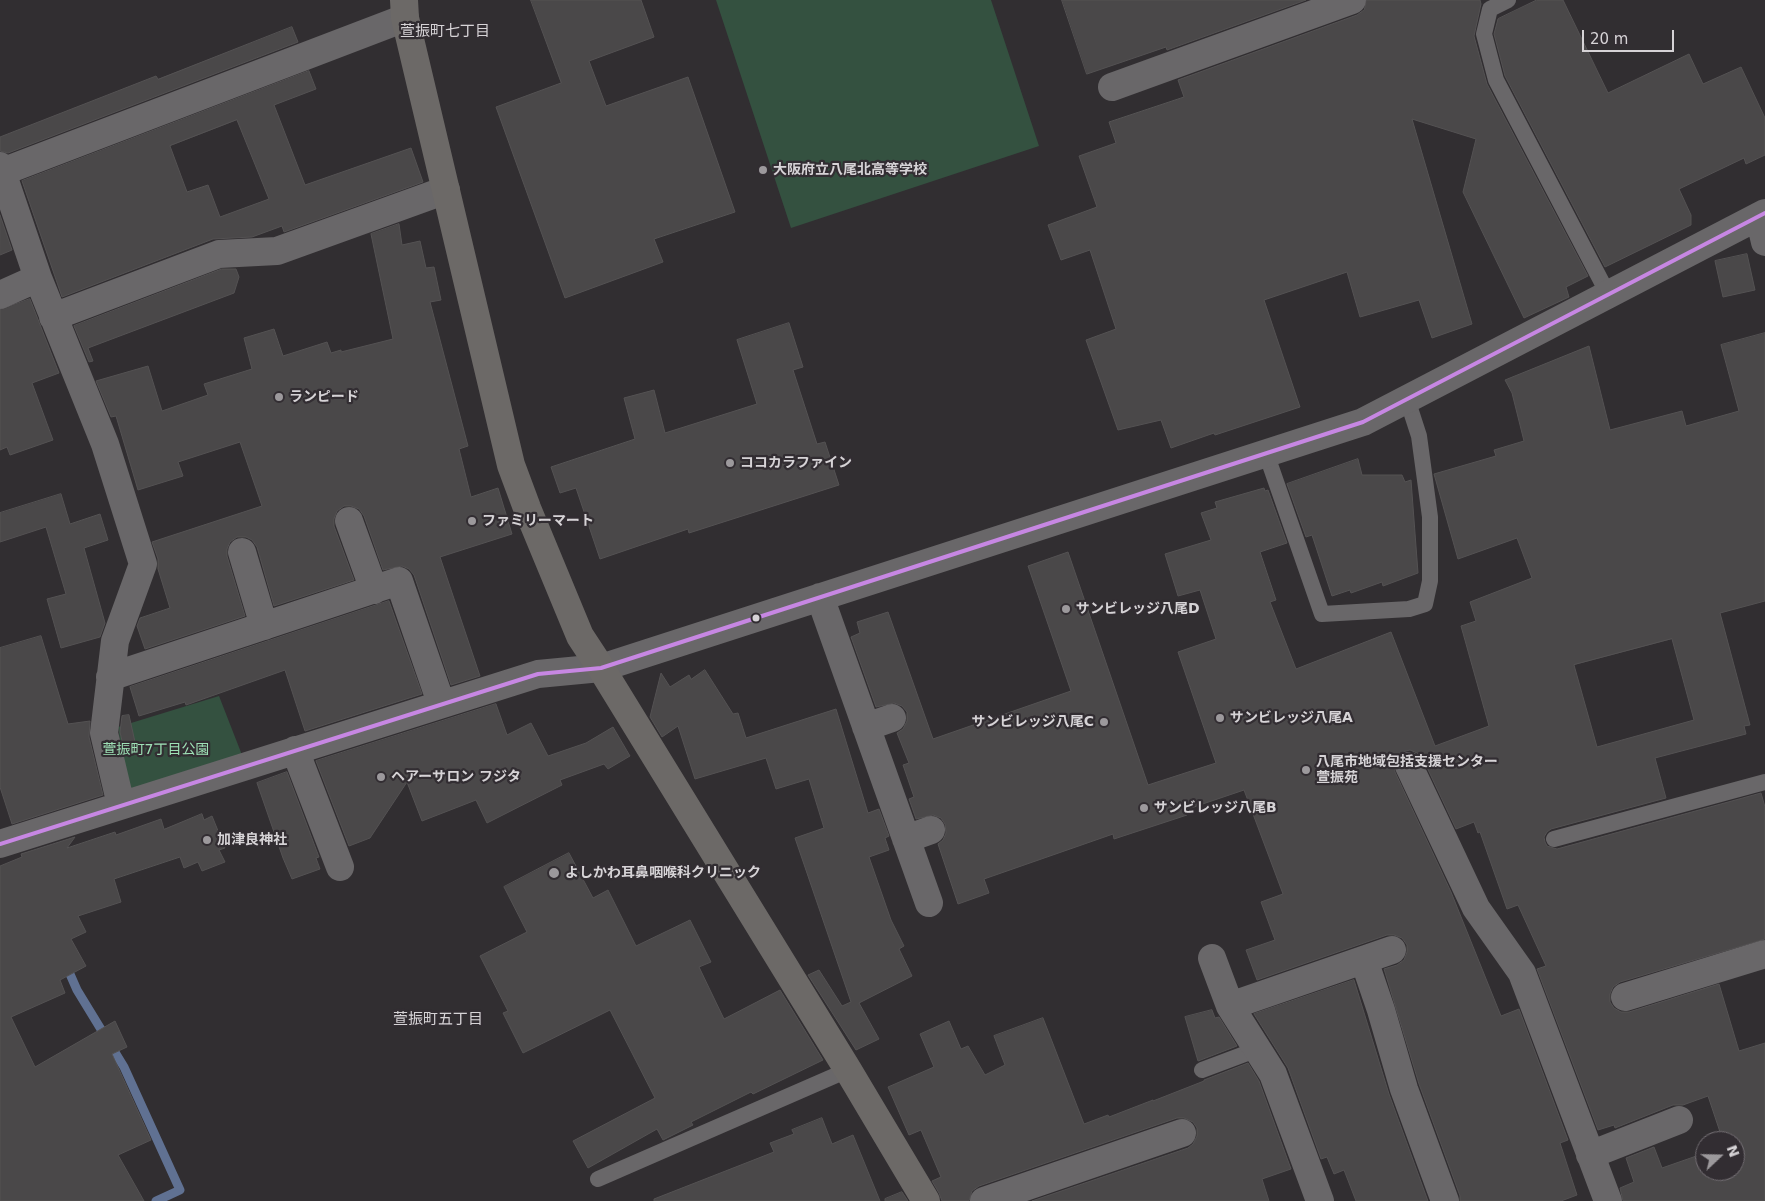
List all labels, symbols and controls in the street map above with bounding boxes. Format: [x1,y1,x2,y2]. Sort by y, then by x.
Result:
scale bar [1585,20,1678,52]
district label: 萱振町七丁目 [400,23,490,41]
text: 20 m [1590,30,1628,48]
place label: 大阪府立八尾北高等学校 [773,162,927,178]
marker: 大阪府立八尾北高等学校 [757,164,769,176]
place label: ランピード [289,389,359,405]
marker: ランピード [273,391,285,403]
place label: ココカラファイン [740,455,852,471]
marker: ココカラファイン [724,457,736,469]
place label: ファミリーマート [482,513,594,529]
marker: ファミリーマート [466,515,478,527]
place label: サンビレッジ八尾D [1076,601,1200,617]
marker: サンビレッジ八尾D [1060,603,1072,615]
unlabelled marker [751,613,761,623]
place label: サンビレッジ八尾A [1230,710,1353,726]
marker: サンビレッジ八尾A [1214,712,1226,724]
place label: サンビレッジ八尾C [972,714,1094,730]
marker: サンビレッジ八尾C [1098,716,1110,728]
park label: 萱振町7丁目公園 [103,742,209,758]
place label: 八尾市地域包括支援センター 萱振苑 [1316,754,1498,786]
marker: 八尾市地域包括支援センター 萱振苑 [1300,764,1312,776]
place label: ヘアーサロン フジタ [391,769,521,785]
marker: ヘアーサロン フジタ [375,771,387,783]
place label: サンビレッジ八尾B [1154,800,1277,816]
marker: サンビレッジ八尾B [1138,802,1150,814]
place label: 加津良神社 [217,832,287,848]
marker: 加津良神社 [201,834,213,846]
place label: よしかわ耳鼻咽喉科クリニック [565,865,761,881]
marker: よしかわ耳鼻咽喉科クリニック [547,866,561,880]
district label: 萱振町五丁目 [393,1011,483,1029]
north arrow [1695,1131,1745,1181]
text: N [1724,1143,1743,1159]

